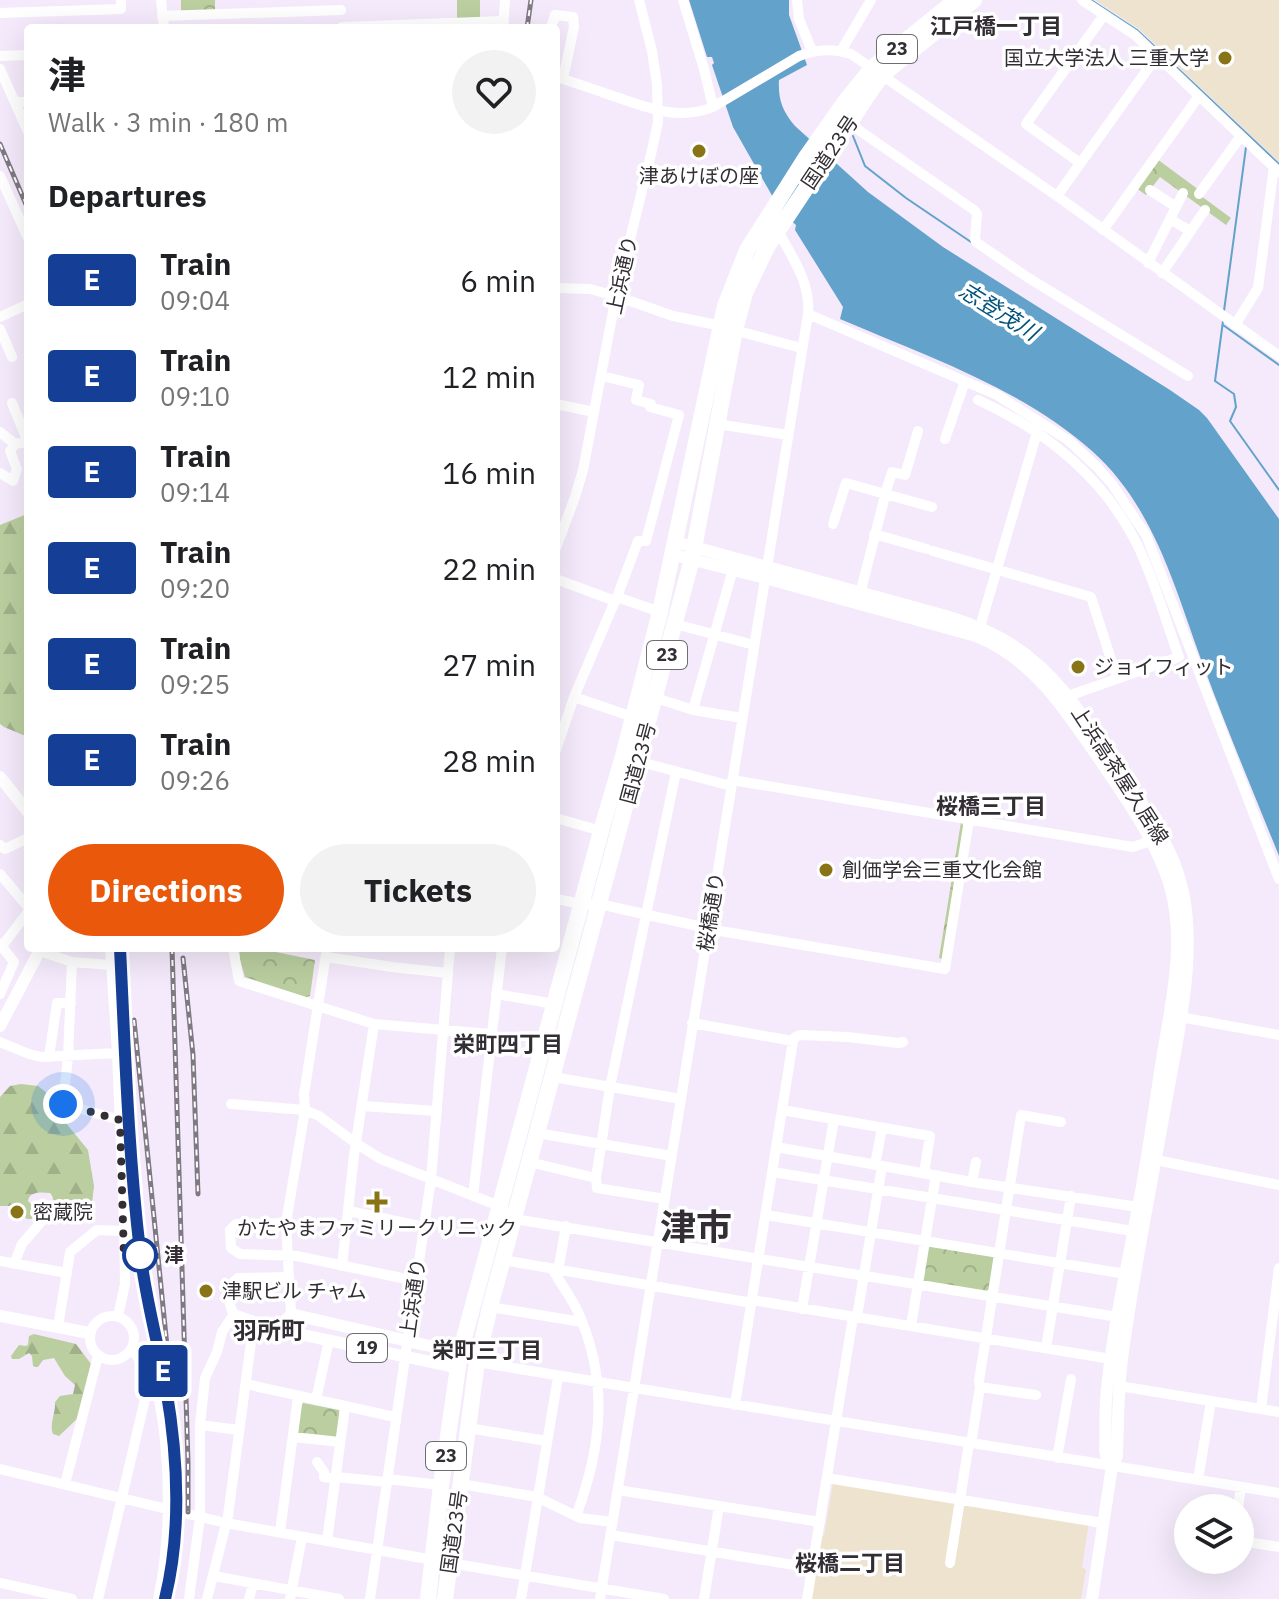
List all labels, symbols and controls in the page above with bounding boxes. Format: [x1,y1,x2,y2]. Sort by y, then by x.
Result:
district label: 江戸橋一丁目 [930,11,1062,40]
road number: 23 [877,35,917,63]
place label: 国立大学法人 三重大学 [1004,44,1209,71]
marker: 国立大学法人 三重大学 [1216,49,1234,67]
text: 津 [48,50,86,99]
button: heart [452,50,536,134]
text: Walk · 3 min · 180 m [48,105,288,139]
street label: 国道23号 [795,109,864,194]
marker: 津あけぼの座 [690,142,708,160]
place label: 津あけぼの座 [639,162,759,189]
text: Departures [48,176,207,215]
street label: 上浜通り [600,233,643,317]
text: Train [160,244,231,283]
text: E [84,261,101,298]
text: 6 min [460,261,536,300]
water label: 志登茂川 [954,275,1046,347]
text: 09:04 [160,283,230,317]
text: Train [160,340,231,379]
text: E [84,357,101,394]
text: 12 min [442,357,536,396]
text: 09:10 [160,379,230,413]
text: Train [160,436,231,475]
text: E [84,453,101,490]
text: 16 min [442,453,536,492]
text: 09:14 [160,475,230,509]
text: Train [160,532,231,571]
text: E [84,549,101,586]
text: 22 min [442,549,536,588]
text: 09:20 [160,571,230,605]
text: Train [160,628,231,667]
road number: 23 [647,641,687,669]
text: E [84,645,101,682]
text: 27 min [442,645,536,684]
place label: ジョイフィット [1094,653,1234,680]
marker: ジョイフィット [1069,658,1087,676]
text: 09:25 [160,667,230,701]
street label: 上浜高茶屋久居線 [1066,700,1175,849]
street label: 国道23号 [614,719,661,807]
text: Train [160,724,231,763]
text: E [84,741,101,778]
text: 28 min [442,741,536,780]
text: 09:26 [160,763,230,797]
district label: 桜橋三丁目 [936,791,1046,820]
button: Directions [48,844,284,936]
button: Tickets [300,844,536,936]
place label: 創価学会三重文化会館 [842,856,1042,883]
marker: 創価学会三重文化会館 [817,861,835,879]
street label: 桜橋通り [691,870,730,954]
district label: 栄町四丁目 [453,1029,563,1058]
your location [43,1084,83,1124]
marker: かたやまファミリークリニック [366,1191,388,1213]
place label: 密蔵院 [33,1198,93,1225]
marker: 密蔵院 [8,1203,26,1221]
district label: 津市 [660,1203,732,1250]
place label: かたやまファミリークリニック [237,1214,517,1241]
marker: 津 [123,1238,157,1272]
place label: 津 [164,1241,184,1268]
street label: 上浜通り [394,1256,431,1339]
place label: 津駅ビル チャム [222,1277,367,1304]
marker: 津駅ビル チャム [197,1282,215,1300]
district label: 羽所町 [233,1314,305,1346]
road number: 19 [347,1334,387,1362]
district label: 栄町三丁目 [432,1335,542,1364]
line badge: E [137,1345,189,1397]
text: E [155,1352,172,1389]
road number: 23 [426,1442,466,1470]
street label: 国道23号 [434,1488,473,1575]
map controls [1174,1494,1254,1574]
button: layers [1174,1494,1254,1574]
district label: 桜橋二丁目 [795,1548,905,1577]

